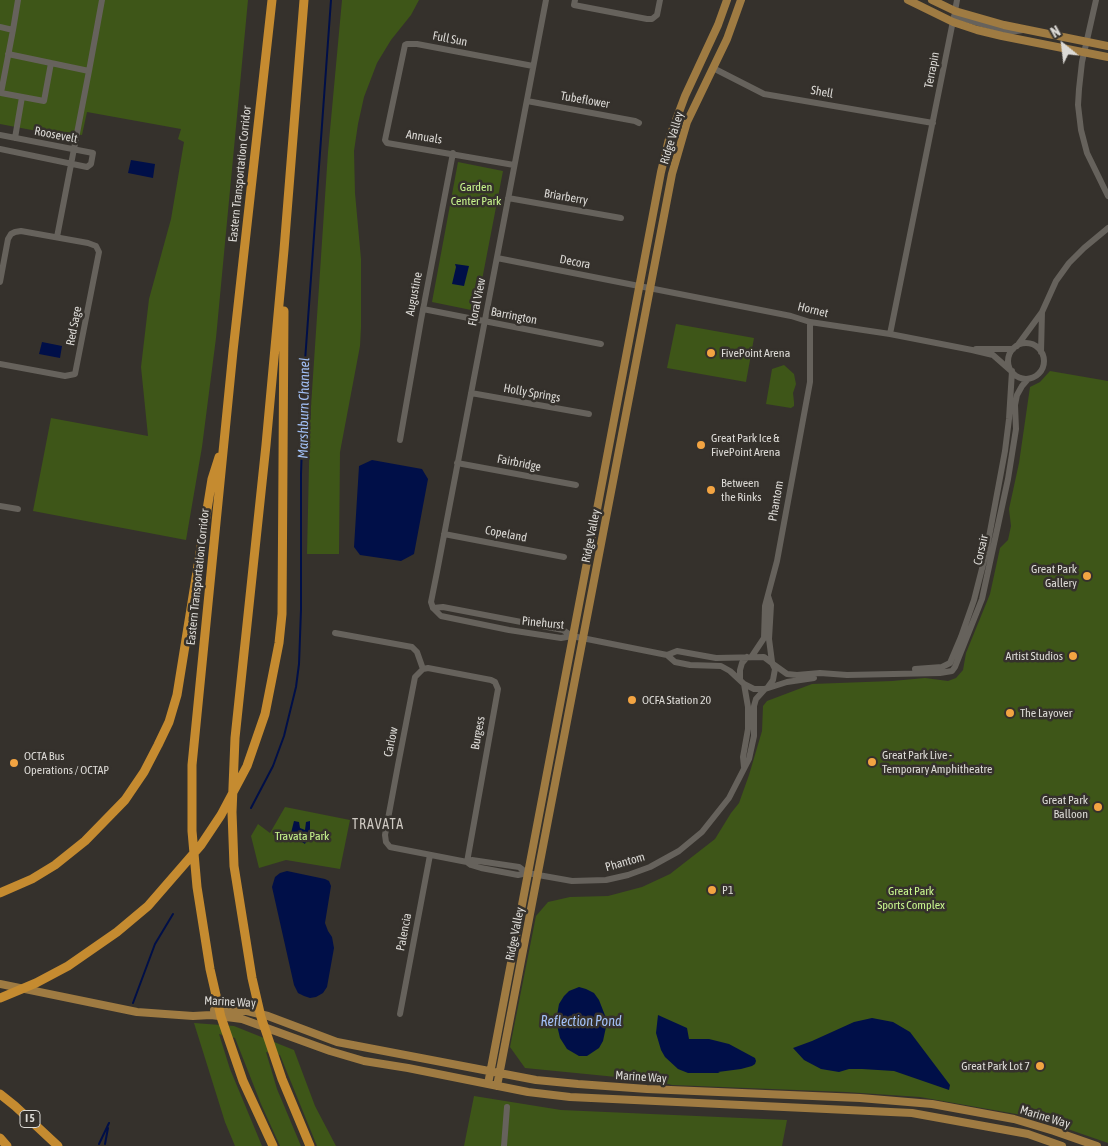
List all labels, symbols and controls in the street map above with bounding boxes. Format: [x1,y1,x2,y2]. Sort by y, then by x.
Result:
north arrow [1038,20,1088,70]
text: N [1048,23,1063,41]
street label: Full Sun [431,29,469,49]
street label: Terrapin [921,51,943,89]
street label: Shell [810,83,834,101]
street label: Tubeflower [559,89,611,111]
street label: Eastern Transportation Corridor [226,105,254,243]
street label: Ridge Valley [657,110,687,166]
street label: Roosevelt [33,124,79,146]
street label: Annuals [405,127,443,147]
park label: Garden Center Park [451,180,501,208]
street label: Briarberry [543,186,589,208]
street label: Decora [558,252,592,272]
street label: Augustine [403,271,425,317]
street label: Floral View [465,277,489,327]
street label: Hornet [796,299,830,321]
street label: Barrington [490,304,538,328]
street label: Red Sage [63,305,85,347]
place label: FivePoint Arena [721,346,790,360]
marker: FivePoint Arena [705,347,717,359]
water label: Marshburn Channel [295,357,313,459]
street label: Holly Springs [502,381,562,405]
place label: Great Park Ice & FivePoint Arena [711,431,780,459]
marker: Great Park Ice & FivePoint Arena [695,439,707,451]
street label: Fairbridge [496,452,542,474]
place label: Between the Rinks [721,476,761,504]
street label: Phantom [765,480,787,522]
marker: Between the Rinks [705,484,717,496]
street label: Eastern Transportation Corridor [184,508,212,646]
street label: Ridge Valley [579,508,603,564]
street label: Copeland [484,523,528,545]
street label: Corsair [971,533,991,567]
place label: Great Park Gallery [1031,562,1077,590]
marker: Great Park Gallery [1081,570,1093,582]
street label: Pinehurst [521,614,565,632]
place label: Artist Studios [1006,649,1063,663]
marker: Artist Studios [1067,650,1079,662]
place label: OCFA Station 20 [642,693,711,707]
marker: OCFA Station 20 [626,694,638,706]
place label: The Layover [1020,706,1072,720]
marker: The Layover [1004,707,1016,719]
street label: Burgess [468,715,488,751]
street label: Carlow [381,726,401,758]
place label: Great Park Live - Temporary Amphitheatre [882,748,993,776]
place label: OCTA Bus Operations / OCTAP [24,749,109,777]
marker: Great Park Live - Temporary Amphitheatre [866,756,878,768]
marker: OCTA Bus Operations / OCTAP [8,757,20,769]
place label: Great Park Balloon [1042,793,1088,821]
marker: Great Park Balloon [1092,801,1104,813]
district label: TRAVATA [351,817,405,833]
park label: Travata Park [275,829,329,843]
street label: Phantom [603,849,647,875]
place label: P1 [722,883,734,897]
marker: P1 [706,884,718,896]
park label: Great Park Sports Complex [877,884,945,912]
street label: Ridge Valley [503,906,527,962]
street label: Palencia [393,912,415,952]
street label: Marine Way [204,993,256,1011]
water label: Reflection Pond [540,1014,622,1030]
place label: Great Park Lot 7 [961,1059,1030,1073]
marker: Great Park Lot 7 [1034,1060,1046,1072]
street label: Marine Way [615,1068,667,1086]
street label: Marine Way [1018,1103,1072,1131]
road number: I 5 [20,1110,40,1128]

